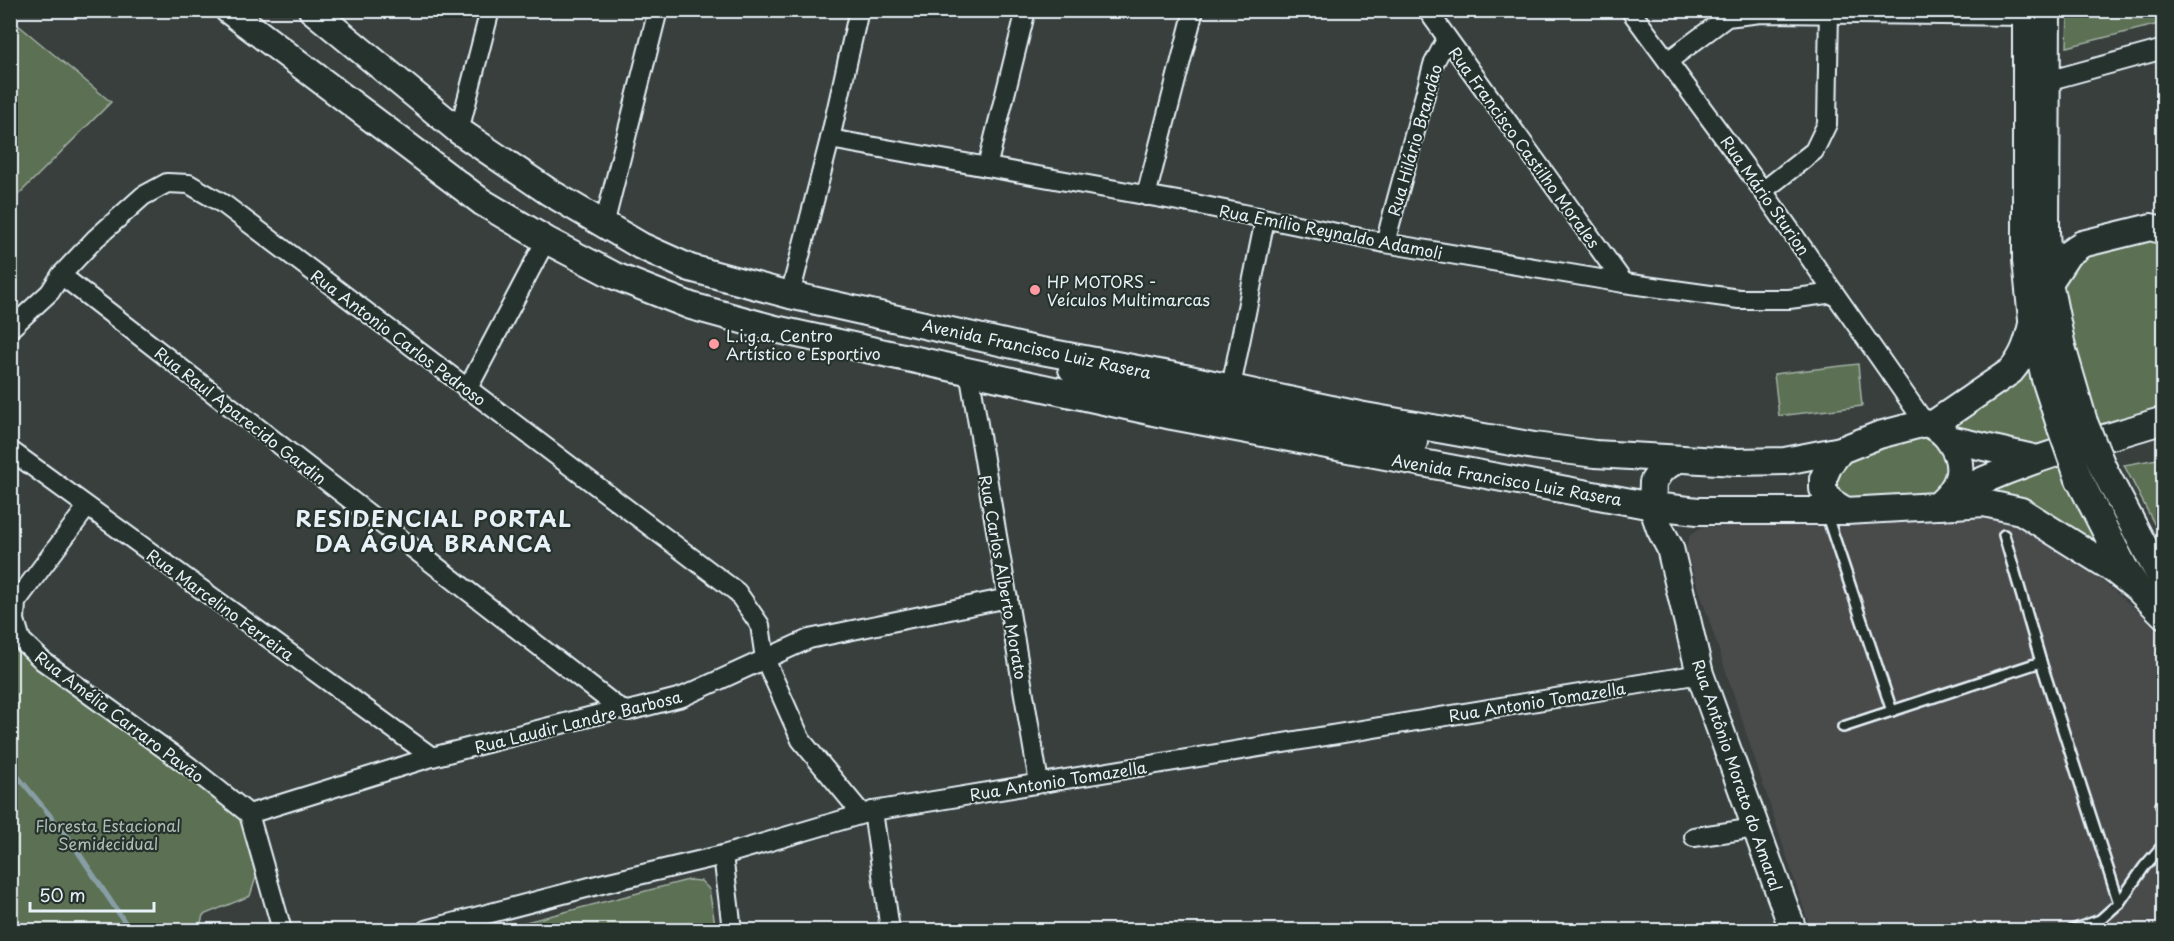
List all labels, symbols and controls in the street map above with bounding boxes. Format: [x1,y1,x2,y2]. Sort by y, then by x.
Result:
street label: Rua Francisco Castilho Morales [1444,41,1606,253]
street label: Rua Hilário Brandão [1381,61,1447,219]
street label: Rua Mário Sturion [1716,130,1816,260]
street label: Rua Emílio Reynaldo Adamoli [1217,198,1445,264]
street label: Rua Antonio Carlos Pedroso [306,263,492,411]
place label: HP MOTORS - Veículos Multimarcas [1047,269,1210,311]
marker: HP MOTORS - Veículos Multimarcas [1028,283,1042,297]
street label: Avenida Francisco Luiz Rasera [920,312,1154,384]
place label: L.i.g.a. Centro Artístico e Esportivo [726,323,881,365]
marker: L.i.g.a. Centro Artístico e Esportivo [707,337,721,351]
street label: Rua Raul Aparecido Gardin [150,340,332,490]
street label: Avenida Francisco Luiz Rasera [1390,447,1625,511]
street label: Rua Carlos Alberto Morato [974,473,1034,681]
district label: RESIDENCIAL PORTAL DA ÁGUA BRANCA [295,501,573,559]
street label: Rua Marcelino Ferreira [142,542,300,666]
street label: Rua Amélia Carraro Pavão [31,644,209,788]
street label: Rua Antônio Morato do Amaral [1687,656,1789,894]
street label: Rua Antonio Tomazella [1447,675,1627,727]
street label: Rua Laudir Landre Barbosa [472,684,684,758]
street label: Rua Antonio Tomazella [968,754,1148,806]
park label: Floresta Estacional Semidecidual [35,813,181,855]
scale bar [30,875,154,913]
text: 50 m [39,881,86,908]

